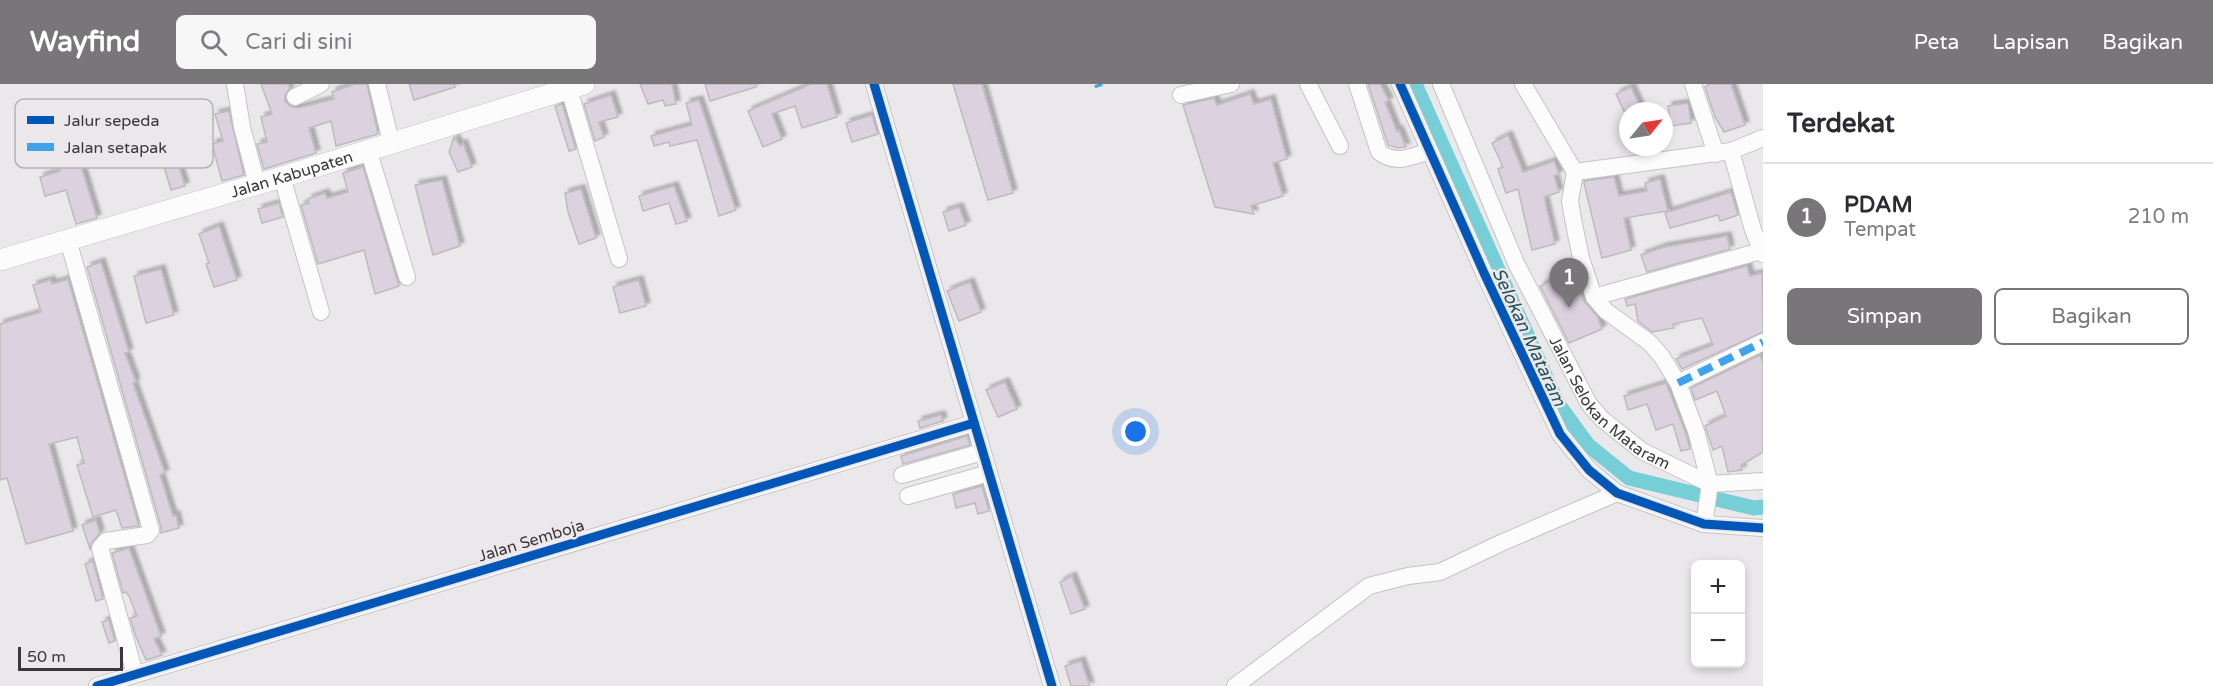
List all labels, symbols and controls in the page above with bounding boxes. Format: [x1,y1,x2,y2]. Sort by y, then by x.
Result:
search box [176,15,596,69]
text: Wayfind [30,25,140,59]
icon: search [197,26,230,59]
text: Cari di sini [245,29,353,55]
text: Peta [1914,30,1959,55]
text: Lapisan [1992,30,2069,55]
text: Bagikan [2102,30,2183,55]
legend [15,99,213,168]
north arrow [1619,102,1673,156]
text: Terdekat [1787,108,1895,139]
text: Jalur sepeda [64,111,159,131]
text: Jalan setapak [64,138,167,158]
street label: Jalan Kabupaten [228,147,355,203]
text: PDAM [1844,192,1913,218]
text: 1 [1800,205,1813,229]
text: 210 m [2128,205,2189,229]
text: Tempat [1844,218,1916,242]
pin: 1 [1550,258,1588,308]
water label: Selokan Mataram [1487,264,1571,410]
button: Simpan [1787,288,1982,345]
button: Bagikan [1994,288,2189,345]
street label: Jalan Selokan Mataram [1545,333,1673,474]
your location [1121,417,1150,446]
street label: Jalan Semboja [476,515,587,567]
map controls [1691,560,1745,668]
button: + [1691,560,1745,614]
button: − [1691,614,1745,668]
scale bar [18,644,123,672]
text: 50 m [27,647,66,667]

